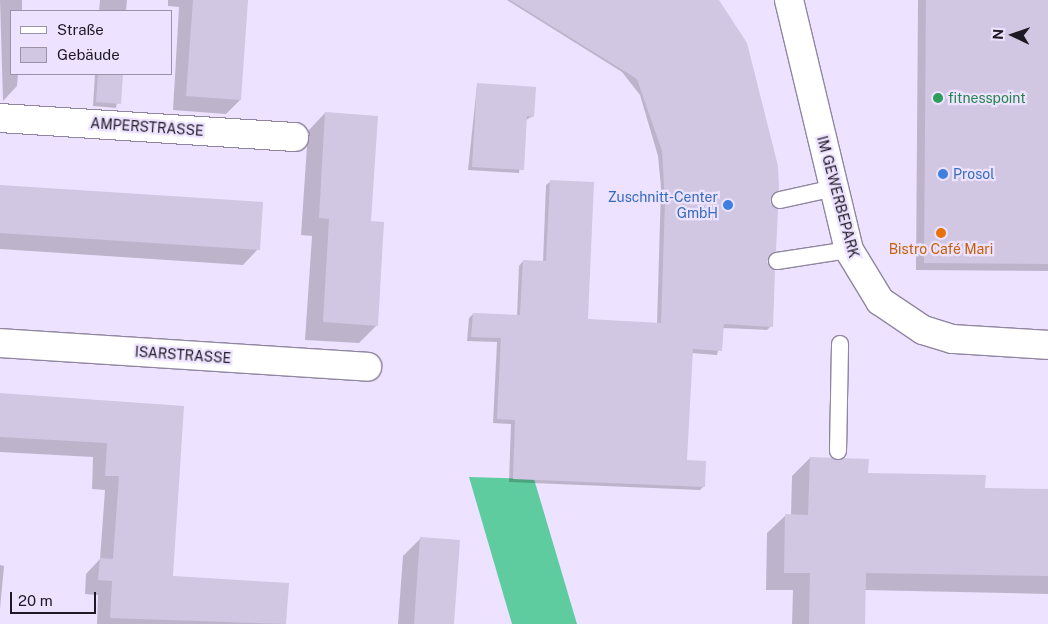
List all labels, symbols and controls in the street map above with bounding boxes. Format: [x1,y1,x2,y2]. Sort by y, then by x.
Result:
legend [10,10,172,75]
north arrow [988,10,1038,60]
text: Straße [57,21,104,38]
text: N [990,28,1006,40]
text: Gebäude [57,46,120,63]
place label: fitnesspoint [948,90,1026,106]
marker: fitnesspoint [932,92,944,104]
street label: AMPERSTRASSE [90,115,204,139]
street label: IM GEWERBEPARK [814,134,862,260]
place label: Prosol [953,166,994,182]
marker: Prosol [937,168,949,180]
place label: Zuschnitt-Center GmbH [608,189,718,222]
marker: Zuschnitt-Center GmbH [722,199,734,211]
marker: Bistro Café Mari [935,227,947,239]
place label: Bistro Café Mari [889,241,993,257]
street label: ISARSTRASSE [134,343,232,367]
scale bar [12,582,99,614]
text: 20 m [18,592,53,609]

